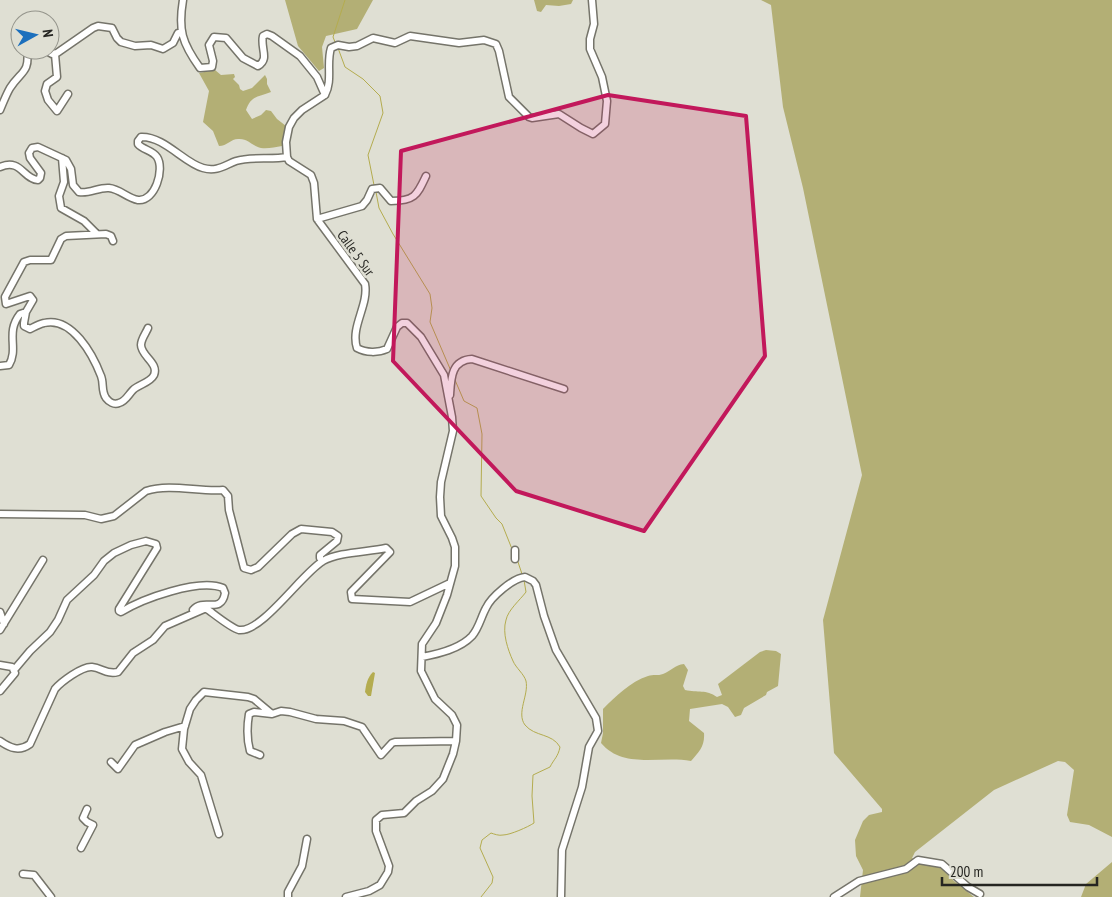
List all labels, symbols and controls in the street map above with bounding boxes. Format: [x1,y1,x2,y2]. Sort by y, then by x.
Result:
north arrow [10,10,60,60]
text: N [38,28,57,38]
street label: Calle 5 Sur [333,227,379,280]
scale bar [942,854,1097,886]
text: 200 m [950,862,983,881]

